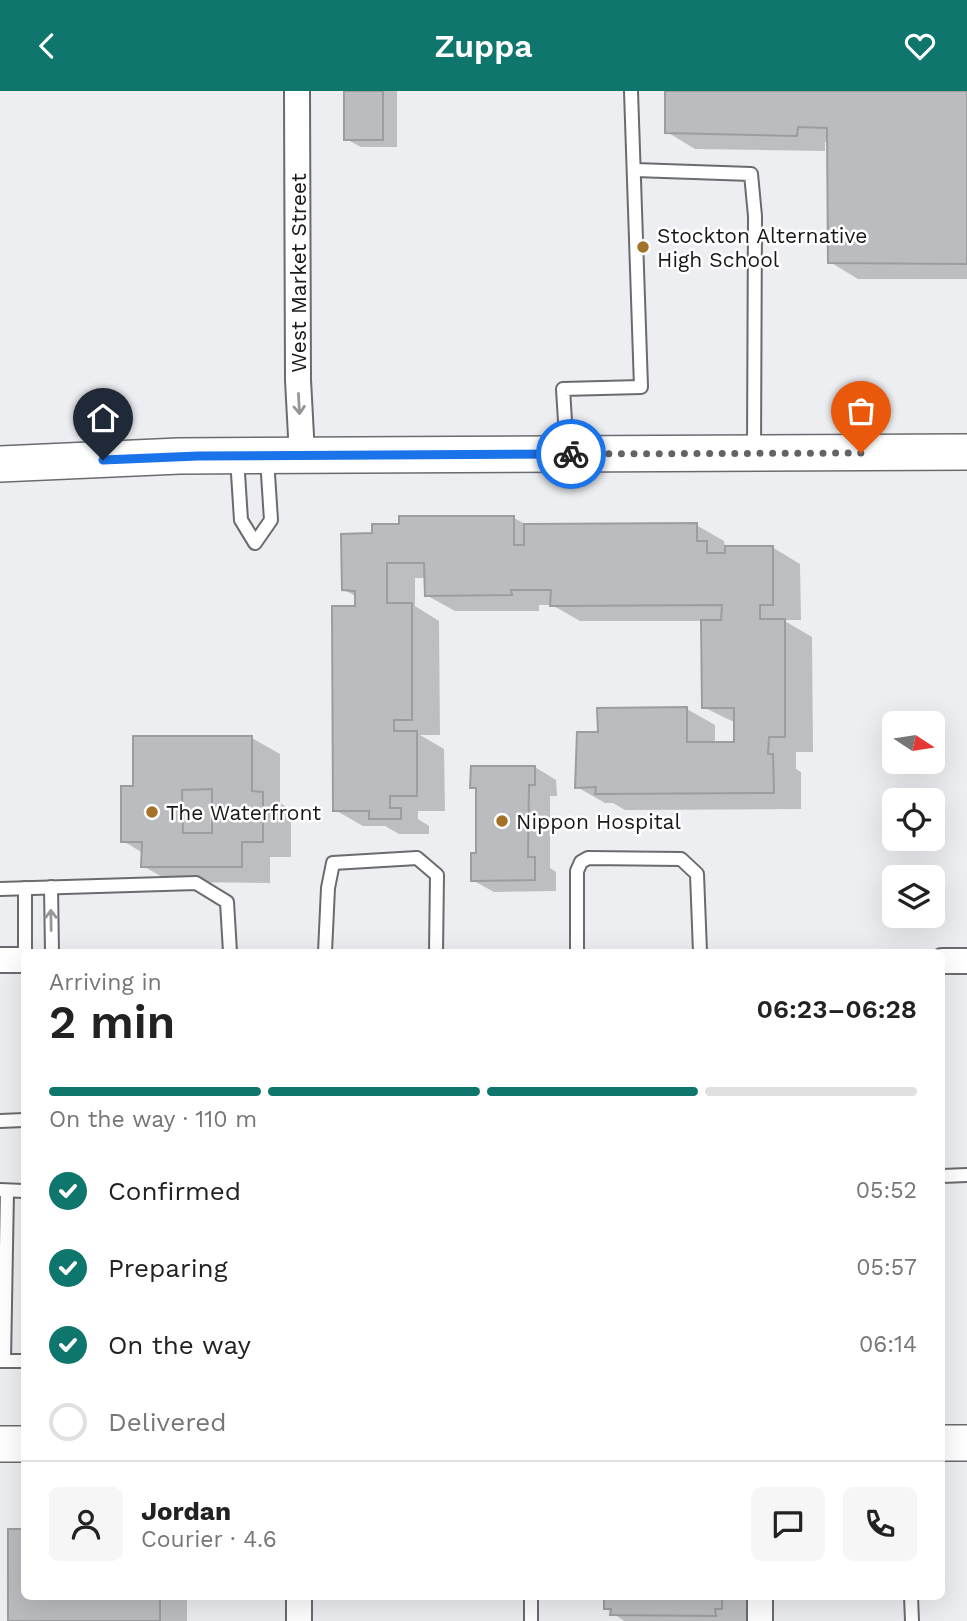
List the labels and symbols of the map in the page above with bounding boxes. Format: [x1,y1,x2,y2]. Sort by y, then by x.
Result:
street label: West Market Street [286,173,311,373]
place label: Stockton Alternative High School [657,223,867,272]
marker: Stockton Alternative High School [635,239,651,255]
pin [831,381,891,453]
pin [73,388,133,460]
one-way arrow [293,392,306,415]
courier [536,419,606,489]
north arrow [882,711,945,773]
place label: The Waterfront [166,800,321,825]
marker: The Waterfront [144,804,160,820]
place label: Nippon Hospital [516,809,681,834]
marker: Nippon Hospital [494,813,510,829]
one-way arrow [45,908,58,931]

